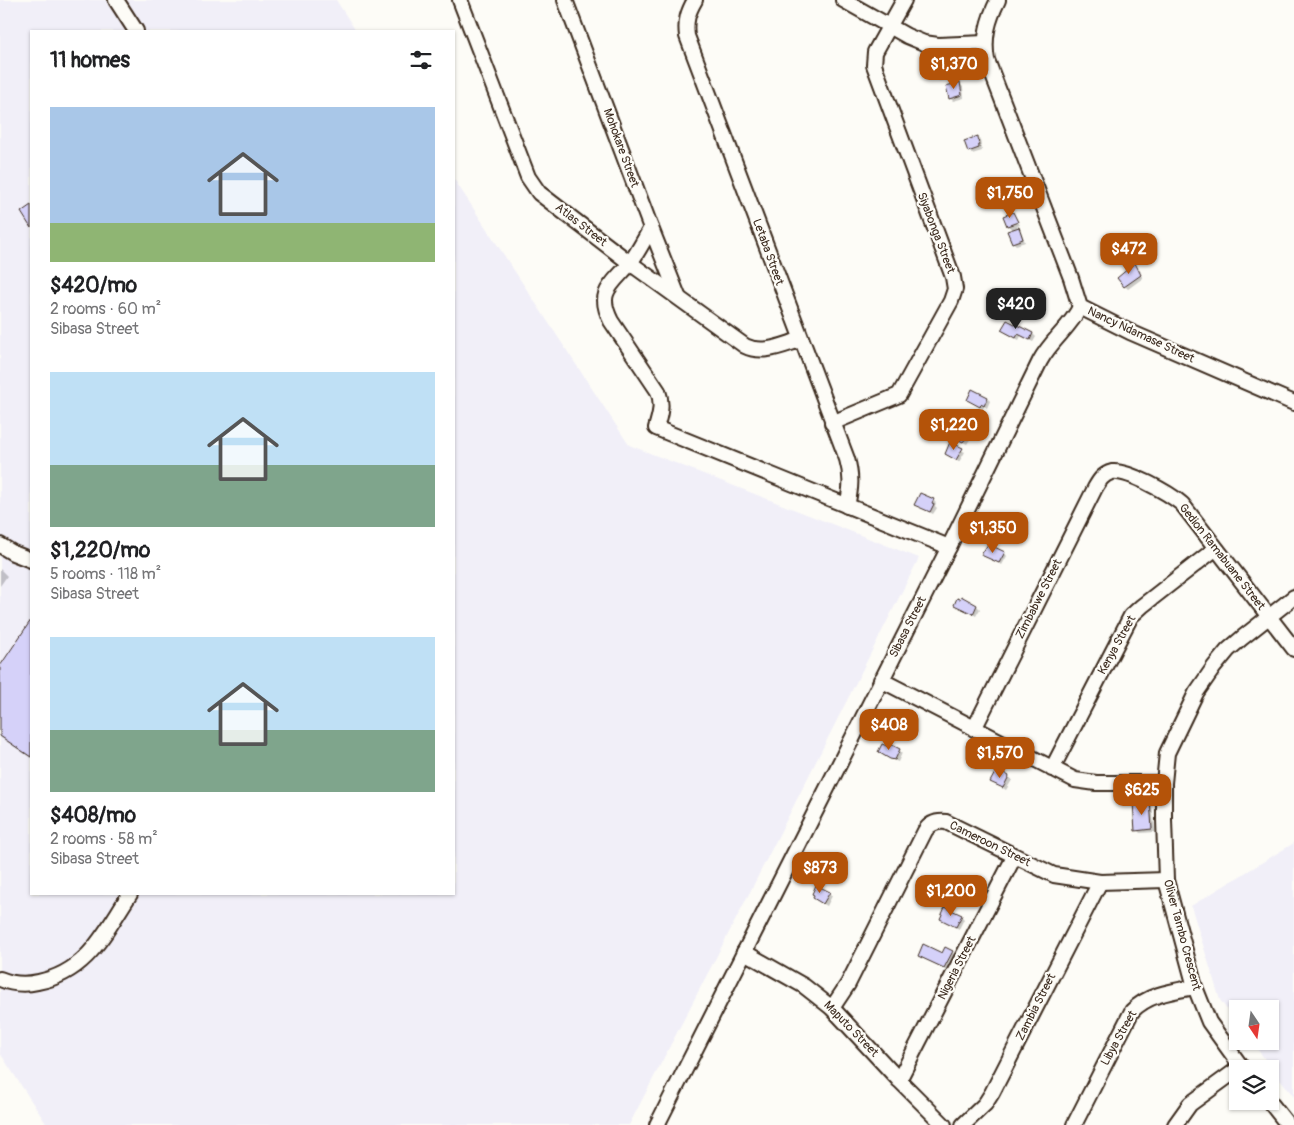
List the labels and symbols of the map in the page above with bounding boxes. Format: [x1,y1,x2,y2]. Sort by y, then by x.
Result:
pin: $1,370 [913,48,995,90]
street label: Mohokare Street [600,107,642,190]
pin: $1,750 [969,176,1051,219]
street label: Siyabonga Street [914,190,958,276]
street label: Atlas Street [552,200,610,250]
street label: Letaba Street [749,217,787,287]
pin: $472 [1099,232,1159,275]
pin: $420 [986,288,1046,330]
street label: Nancy Ndamase Street [1085,304,1197,366]
pin: $1,220 [913,408,995,451]
street label: Gedion Ramabuane Street [1176,501,1268,614]
pin: $1,350 [952,512,1034,554]
street label: Zimbabwe Street [1013,557,1066,641]
street label: Sibasa Street [886,594,930,660]
street label: Kenya Street [1095,613,1139,677]
pin: $408 [859,708,919,751]
pin: $1,570 [959,736,1041,779]
pin: $625 [1112,774,1172,816]
street label: Cameroon Street [947,818,1033,870]
pin: $873 [790,852,850,894]
pin: $1,200 [910,874,992,917]
street label: Oliver Tambo Crescent [1160,878,1204,992]
street label: Nigeria Street [935,934,979,1002]
street label: Zambia Street [1013,971,1059,1043]
street label: Maputo Street [820,998,882,1060]
north arrow [1229,1000,1279,1050]
street label: Libya Street [1098,1008,1140,1068]

